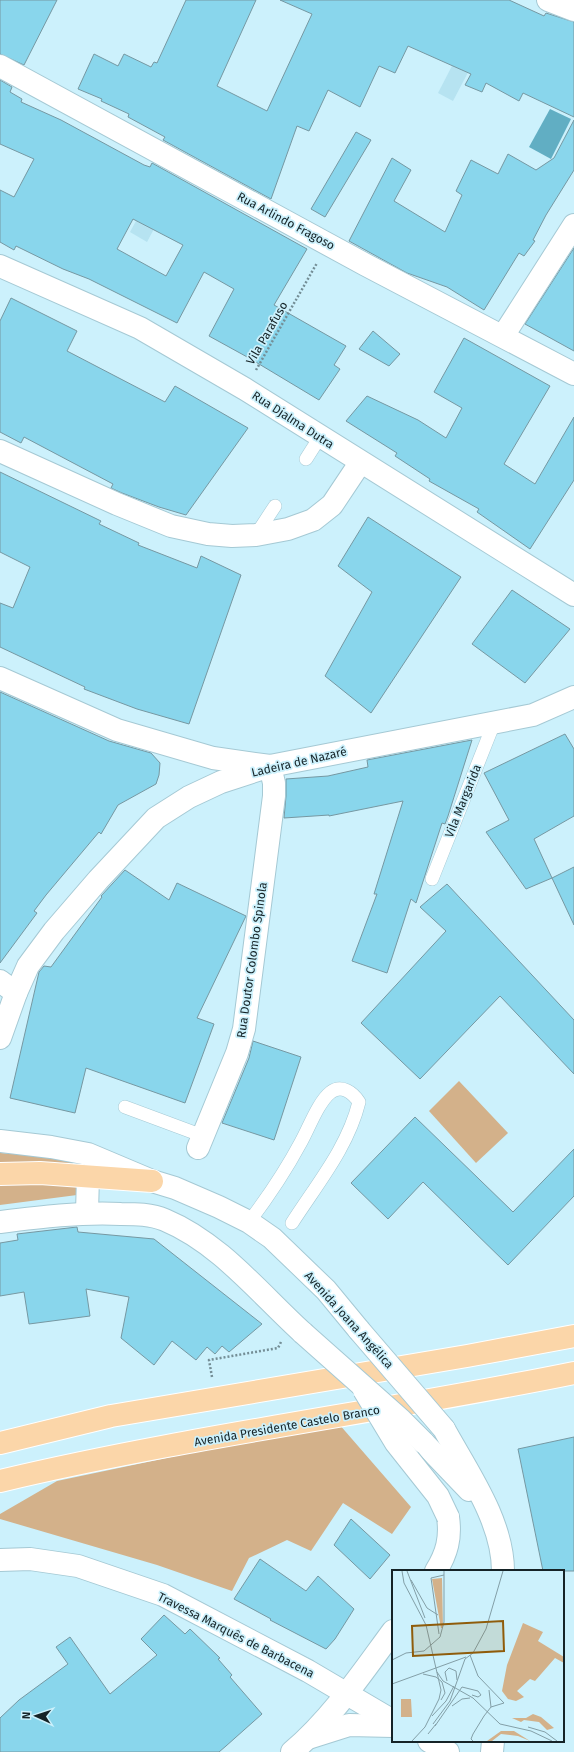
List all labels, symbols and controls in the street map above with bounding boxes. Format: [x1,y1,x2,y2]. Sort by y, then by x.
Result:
street label: Rua Arlindo Fragoso [235,189,337,253]
street label: Vila Parafuso [243,299,291,367]
street label: Rua Djalma Dutra [249,388,337,452]
street label: Ladeira de Nazaré [250,744,348,780]
street label: Vila Margarida [442,762,484,840]
street label: Rua Doutor Colombo Spinola [234,881,270,1039]
street label: Avenida Joana Angélica [302,1269,396,1371]
street label: Avenida Presidente Castelo Branco [193,1403,381,1449]
inset map [392,1570,564,1742]
street label: Travessa Marquês de Barbacena [155,1589,317,1681]
north arrow [16,1696,56,1736]
text: N [20,1712,33,1719]

